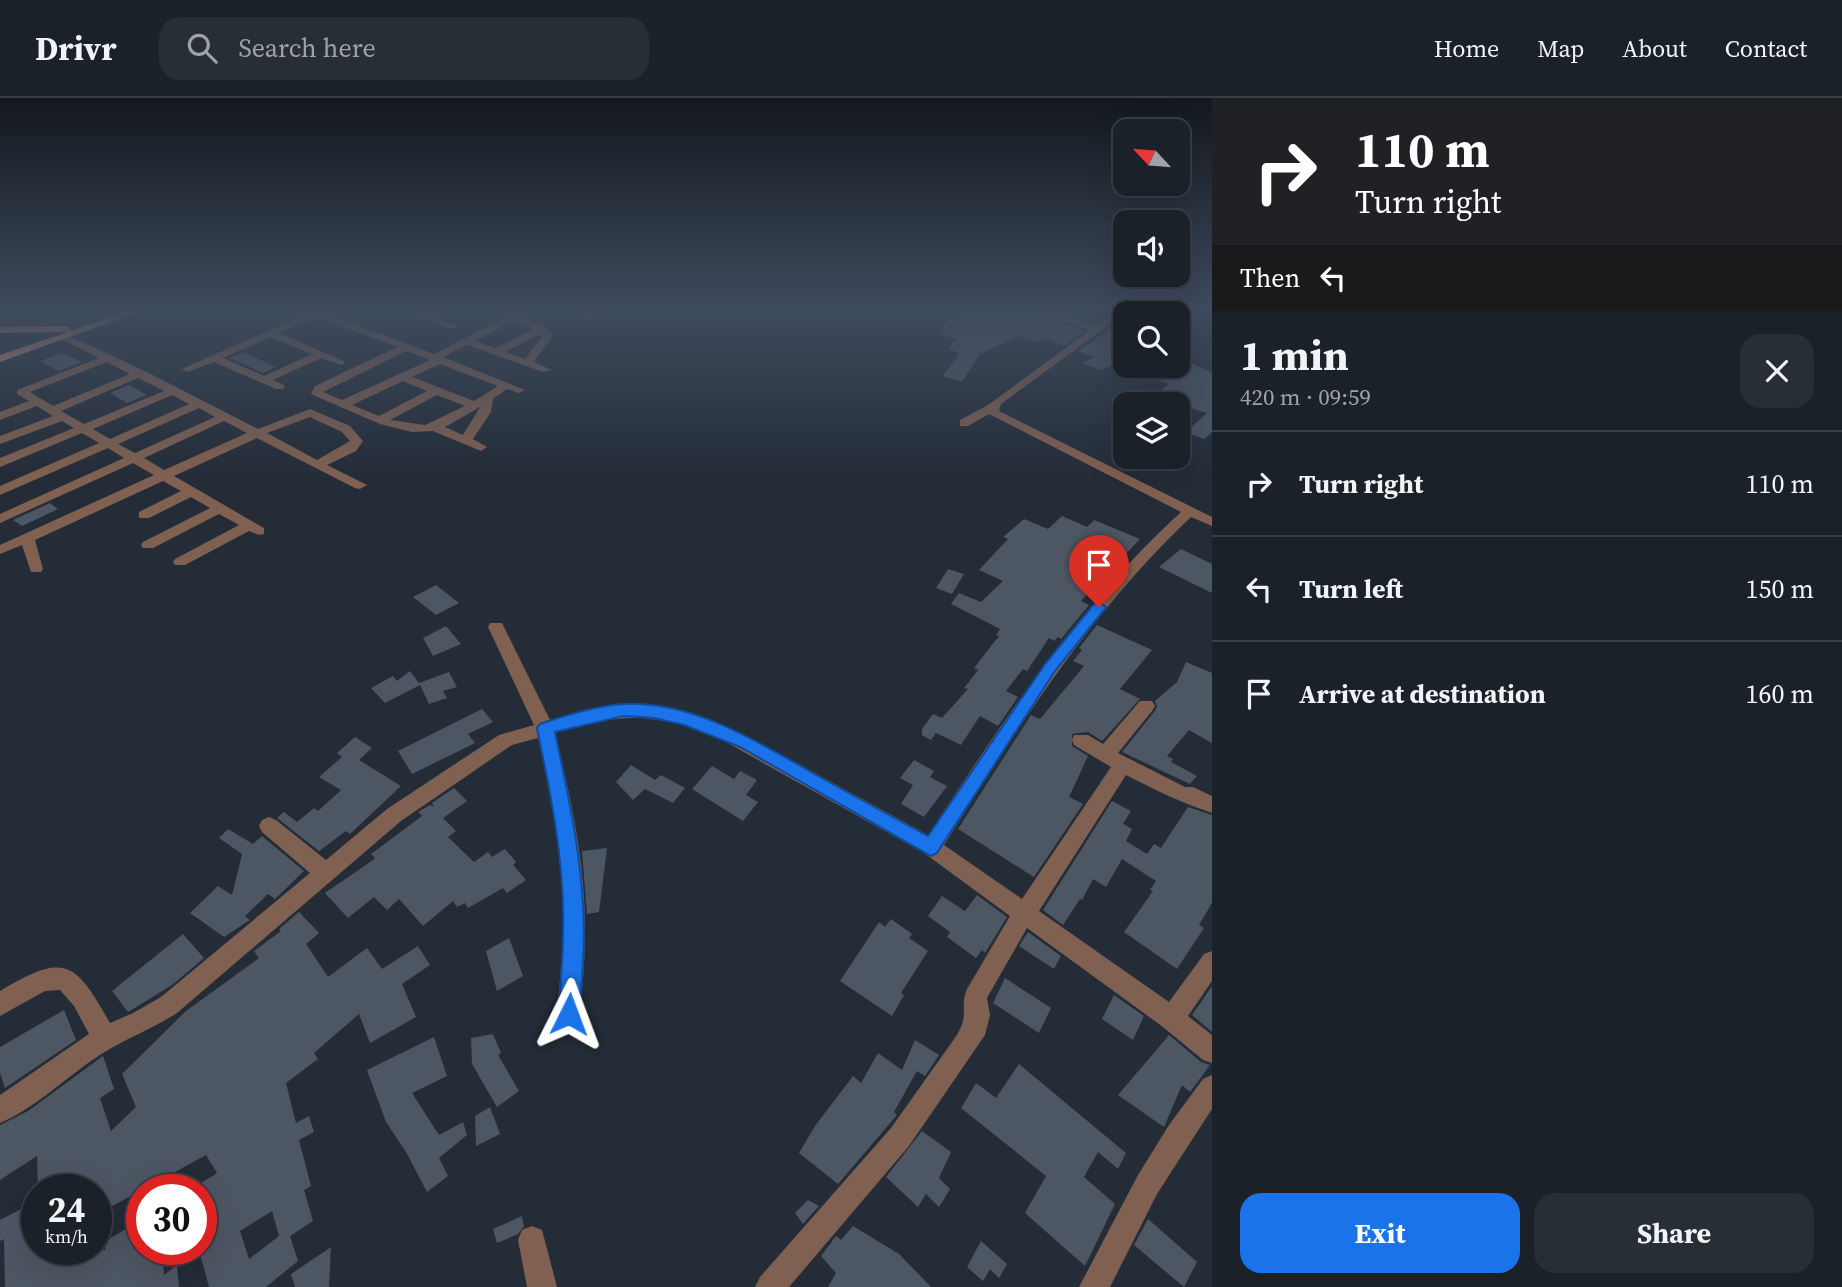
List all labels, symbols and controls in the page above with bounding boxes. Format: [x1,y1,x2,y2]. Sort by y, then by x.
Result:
search box [159,17,649,80]
text: Drivr [35,26,117,71]
icon: search [183,29,221,67]
text: Search here [239,30,376,66]
text: Home [1434,32,1499,65]
text: Map [1537,32,1584,65]
text: About [1622,32,1687,65]
text: Contact [1725,32,1807,65]
text: 110 m [1355,116,1490,183]
north arrow [1113,119,1190,196]
map controls [1113,119,1190,469]
icon: right [1240,126,1331,217]
text: Turn right [1355,180,1501,224]
button: sound [1113,210,1190,287]
icon: left [1314,259,1352,297]
text: Then [1240,260,1300,296]
button: search [1113,301,1190,378]
text: 1 min [1240,326,1349,384]
button: close [1740,334,1814,408]
text: 420 m · 09:59 [1240,381,1371,413]
button: layers [1113,392,1190,469]
icon: right [1240,465,1278,503]
text: Turn right [1299,466,1423,502]
text: 110 m [1746,466,1814,502]
pin [1069,535,1129,607]
icon: arrive [1080,546,1118,584]
icon: left [1240,570,1278,608]
text: Turn left [1299,571,1403,607]
text: 150 m [1746,571,1814,607]
icon: arrive [1240,675,1278,713]
text: Arrive at destination [1299,676,1546,712]
text: 160 m [1746,676,1814,712]
position arrow [532,977,606,1051]
speed limit sign: 30 [126,1174,217,1265]
text: 24 [48,1186,85,1234]
button: Exit [1240,1193,1520,1273]
button: Share [1534,1193,1814,1273]
text: km/h [45,1224,88,1249]

